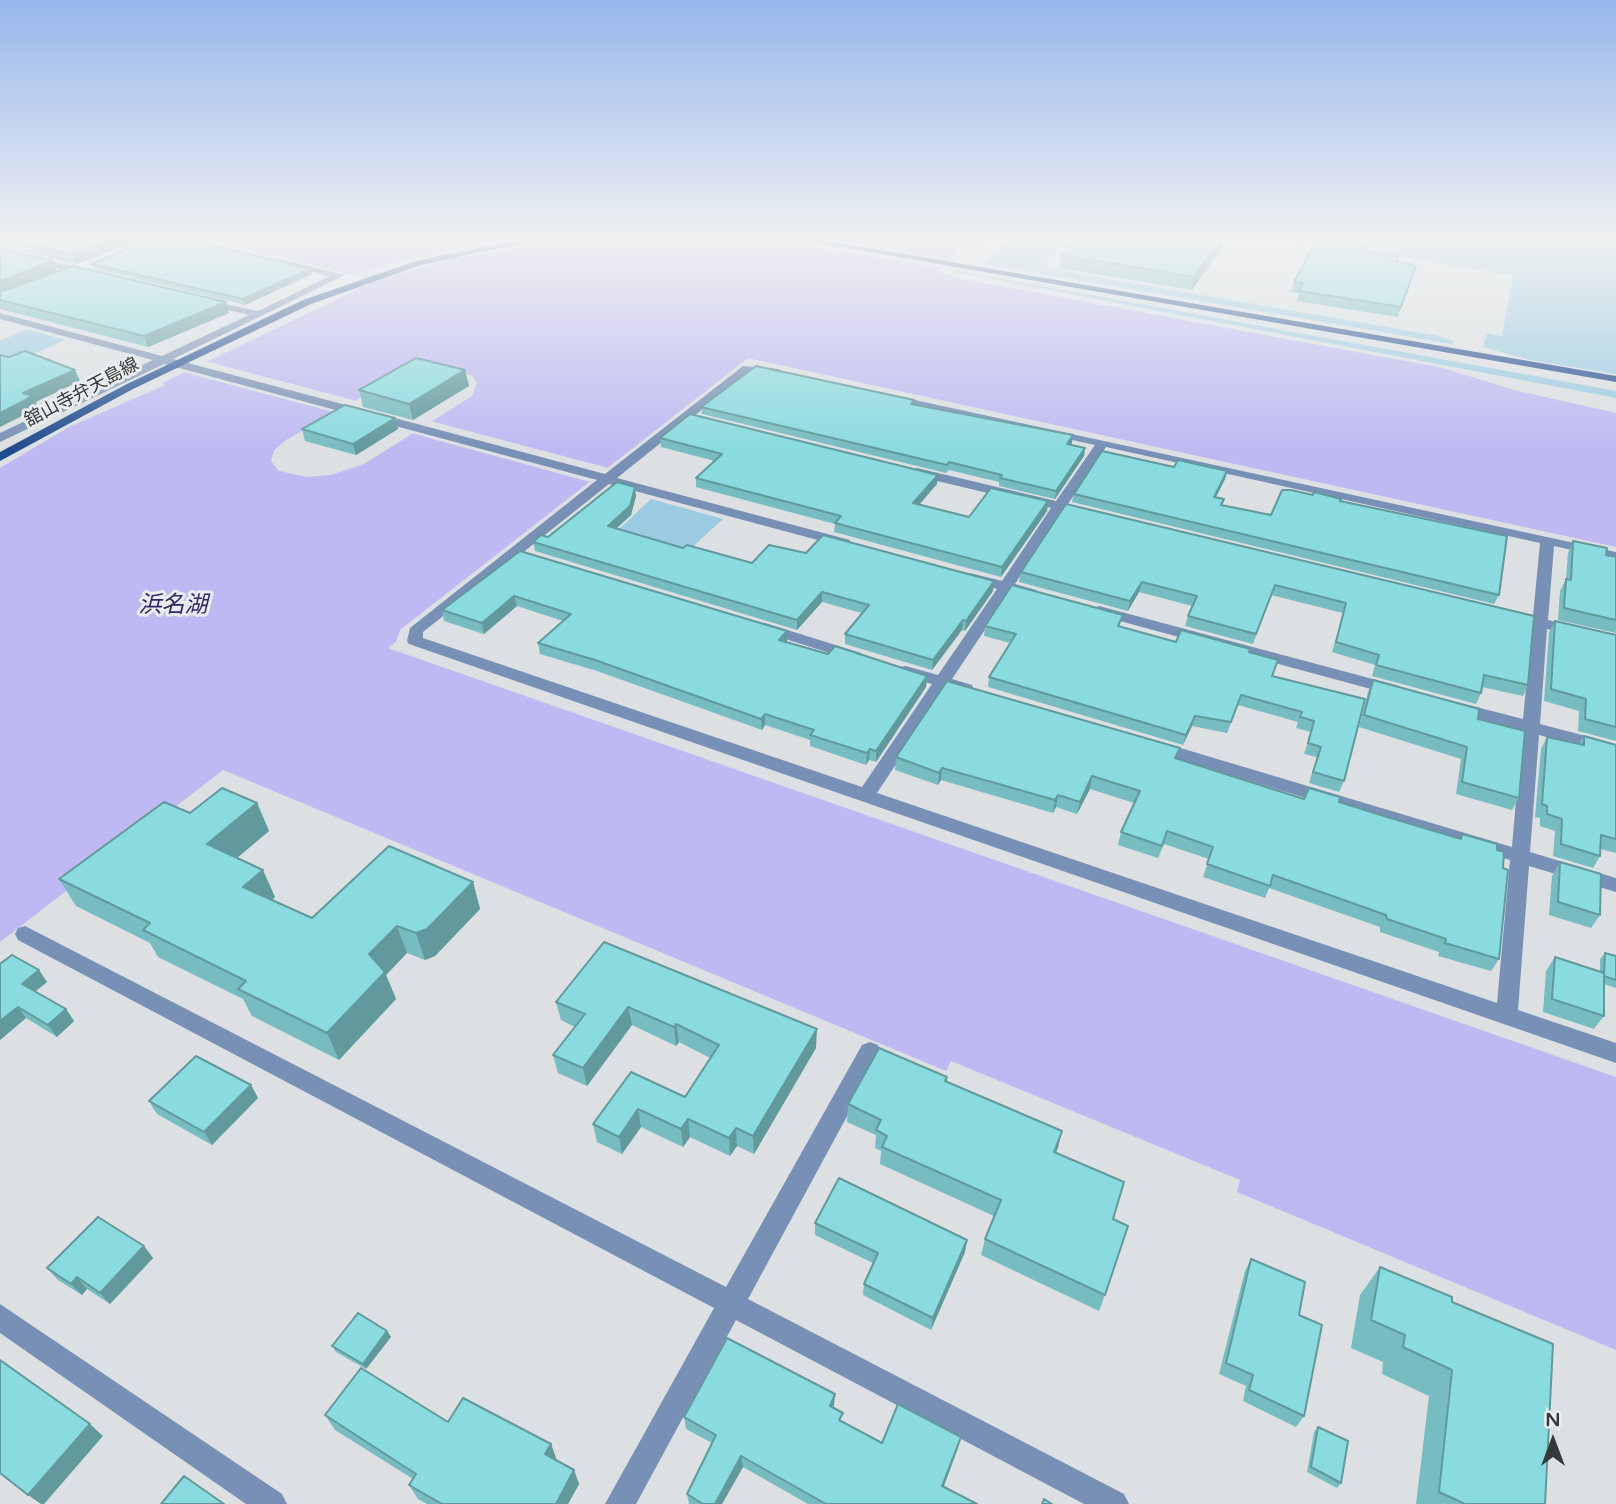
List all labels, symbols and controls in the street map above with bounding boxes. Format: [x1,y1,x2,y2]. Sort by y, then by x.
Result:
street label: 舘山寺弁天島線 [21,354,143,432]
water label: 浜名湖 [139,592,207,620]
north arrow [1518,1406,1588,1476]
text: N [1545,1409,1561,1431]

